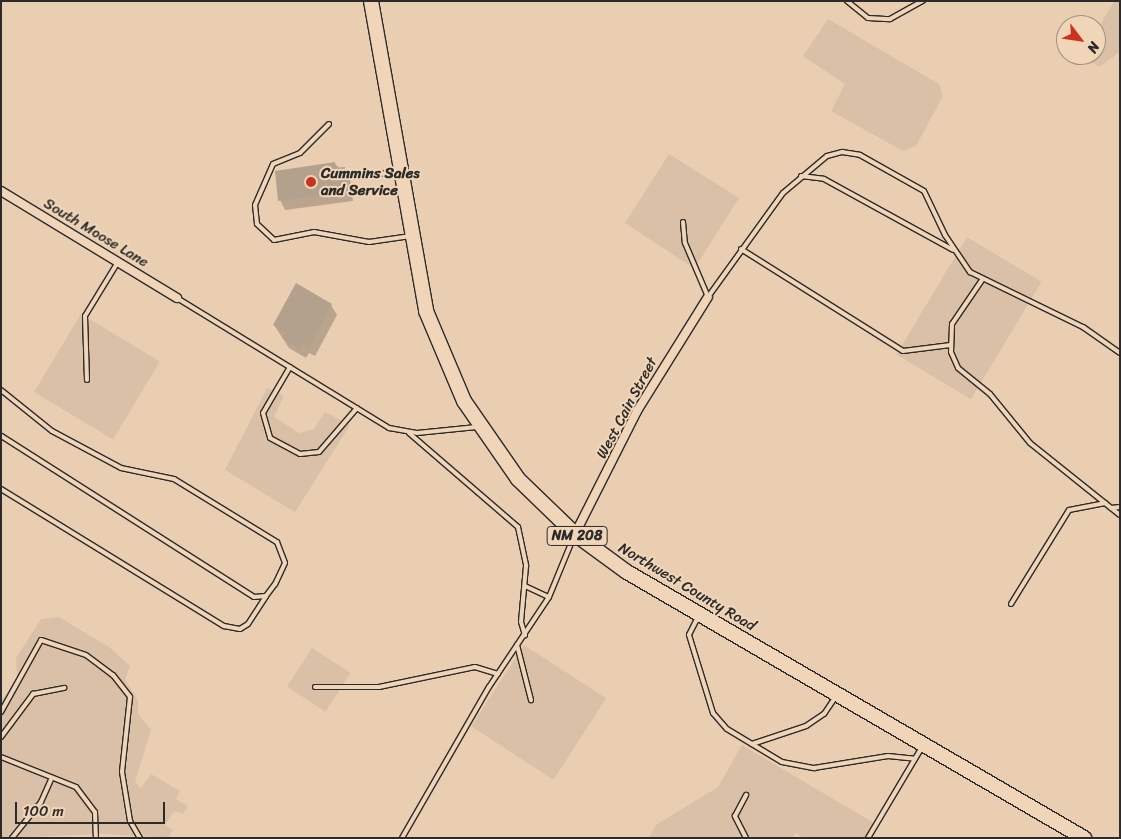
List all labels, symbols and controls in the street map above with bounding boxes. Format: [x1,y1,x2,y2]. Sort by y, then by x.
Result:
north arrow [1056,15,1106,65]
text: N [1080,37,1107,58]
place label: Cummins Sales and Service [321,164,420,199]
marker: Cummins Sales and Service [305,176,317,188]
street label: South Moose Lane [40,195,152,271]
street label: West Cain Street [592,354,662,462]
road number: NM 208 [546,524,608,548]
street label: Northwest County Road [615,539,759,635]
scale bar [18,792,168,824]
text: 100 m [23,798,64,824]

